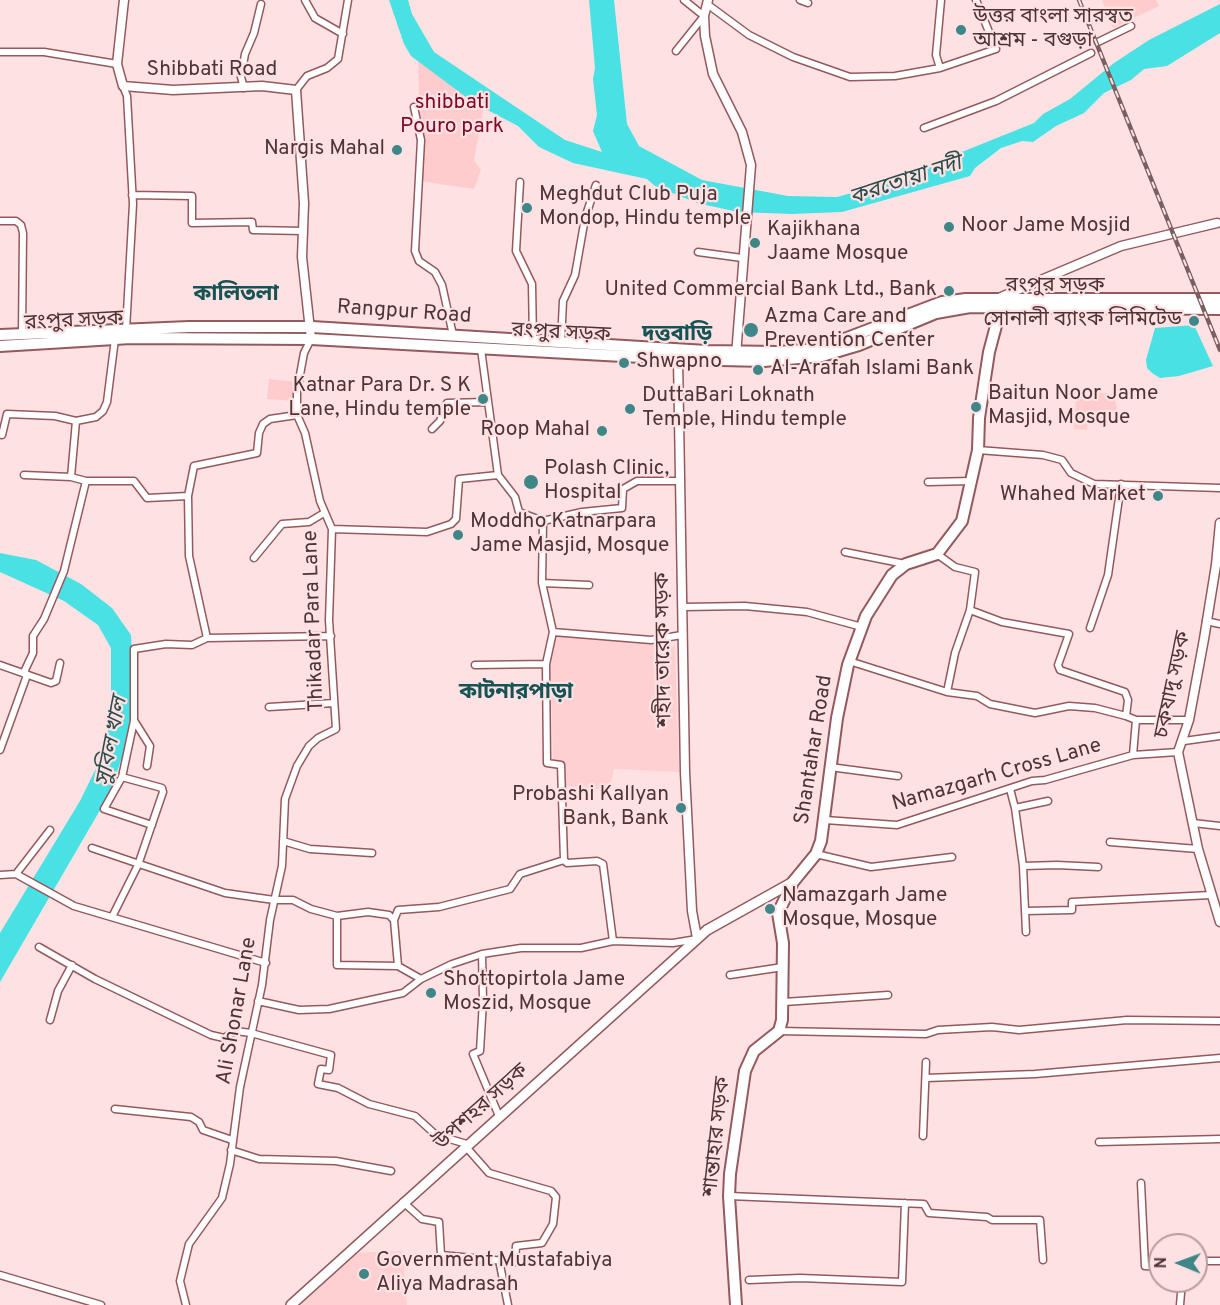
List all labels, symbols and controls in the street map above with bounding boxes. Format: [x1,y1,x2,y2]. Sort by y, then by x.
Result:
place label: উত্তর বাংলা সারস্বত আশ্রম - বগুড়া [973,5,1133,55]
marker: উত্তর বাংলা সারস্বত আশ্রম - বগুড়া [954,23,968,37]
street label: Shibbati Road [147,58,277,84]
park label: shibbati Pouro park [400,91,504,141]
place label: Nargis Mahal [264,137,385,163]
marker: Nargis Mahal [390,143,404,157]
water label: করতোয়া নদী [847,152,965,212]
place label: Meghdut Club Puja Mondop, Hindu temple [539,183,751,233]
marker: Meghdut Club Puja Mondop, Hindu temple [520,201,534,215]
place label: Noor Jame Mosjid [961,214,1131,240]
place label: Kajikhana Jaame Mosque [767,218,908,268]
marker: Noor Jame Mosjid [942,220,956,234]
marker: Kajikhana Jaame Mosque [748,236,762,250]
street label: রংপুর সড়ক [1005,274,1105,300]
place label: United Commercial Bank Ltd., Bank [605,278,937,304]
district label: কালিতলা [193,283,279,309]
marker: United Commercial Bank Ltd., Bank [942,284,956,298]
street label: Rangpur Road [336,296,472,330]
place label: Azma Care and Prevention Center [764,305,935,355]
street label: রংপুর সড়ক [24,307,124,337]
place label: সোনালী ব্যাংক লিমিটেড [983,308,1182,334]
marker: সোনালী ব্যাংক লিমিটেড [1187,314,1201,328]
street label: রংপুর সড়ক [511,319,611,349]
marker: Azma Care and Prevention Center [742,321,760,339]
district label: দত্তবাড়ি [642,323,712,349]
place label: Shwapno [636,350,722,376]
marker: Shwapno [617,356,631,370]
place label: Al-Arafah Islami Bank [770,357,974,383]
marker: Al-Arafah Islami Bank [751,363,765,377]
place label: Katnar Para Dr. S K Lane, Hindu temple [288,374,471,424]
place label: Baitun Noor Jame Masjid, Mosque [988,382,1158,432]
place label: DuttaBari Loknath Temple, Hindu temple [642,384,847,434]
marker: Katnar Para Dr. S K Lane, Hindu temple [476,392,490,406]
marker: Baitun Noor Jame Masjid, Mosque [969,400,983,414]
marker: DuttaBari Loknath Temple, Hindu temple [623,402,637,416]
place label: Roop Mahal [480,418,590,444]
marker: Roop Mahal [595,424,609,438]
place label: Polash Clinic, Hospital [544,457,669,507]
marker: Polash Clinic, Hospital [522,473,540,491]
place label: Whahed Market [1000,483,1146,509]
marker: Whahed Market [1151,489,1165,503]
place label: Moddho Katnarpara Jame Masjid, Mosque [470,510,669,560]
marker: Moddho Katnarpara Jame Masjid, Mosque [451,528,465,542]
street label: Thikadar Para Lane [299,530,331,712]
street label: শহীদ তারেক সড়ক [651,572,679,728]
street label: চকযাদু সড়ক [1150,629,1198,741]
street label: Shantahar Road [791,673,839,827]
district label: কাটনারপাড়া [459,681,573,707]
water label: সুবিল খাল [91,695,135,789]
street label: Namazgarh Cross Lane [889,734,1105,818]
place label: Probashi Kallyan Bank, Bank [512,783,669,833]
marker: Probashi Kallyan Bank, Bank [674,801,688,815]
place label: Namazgarh Jame Mosque, Mosque [782,884,947,934]
marker: Namazgarh Jame Mosque, Mosque [763,902,777,916]
street label: Ali Shonar Lane [213,935,263,1087]
place label: Shottopirtola Jame Moszid, Mosque [443,968,625,1018]
marker: Shottopirtola Jame Moszid, Mosque [424,986,438,1000]
street label: উপশহর সড়ক [430,1059,534,1157]
street label: শান্তাহার সড়ক [699,1076,737,1198]
north arrow [1148,1233,1208,1293]
place label: Government Mustafabiya Aliya Madrasah [376,1249,612,1299]
text: N [1152,1257,1172,1269]
marker: Government Mustafabiya Aliya Madrasah [357,1267,371,1281]

